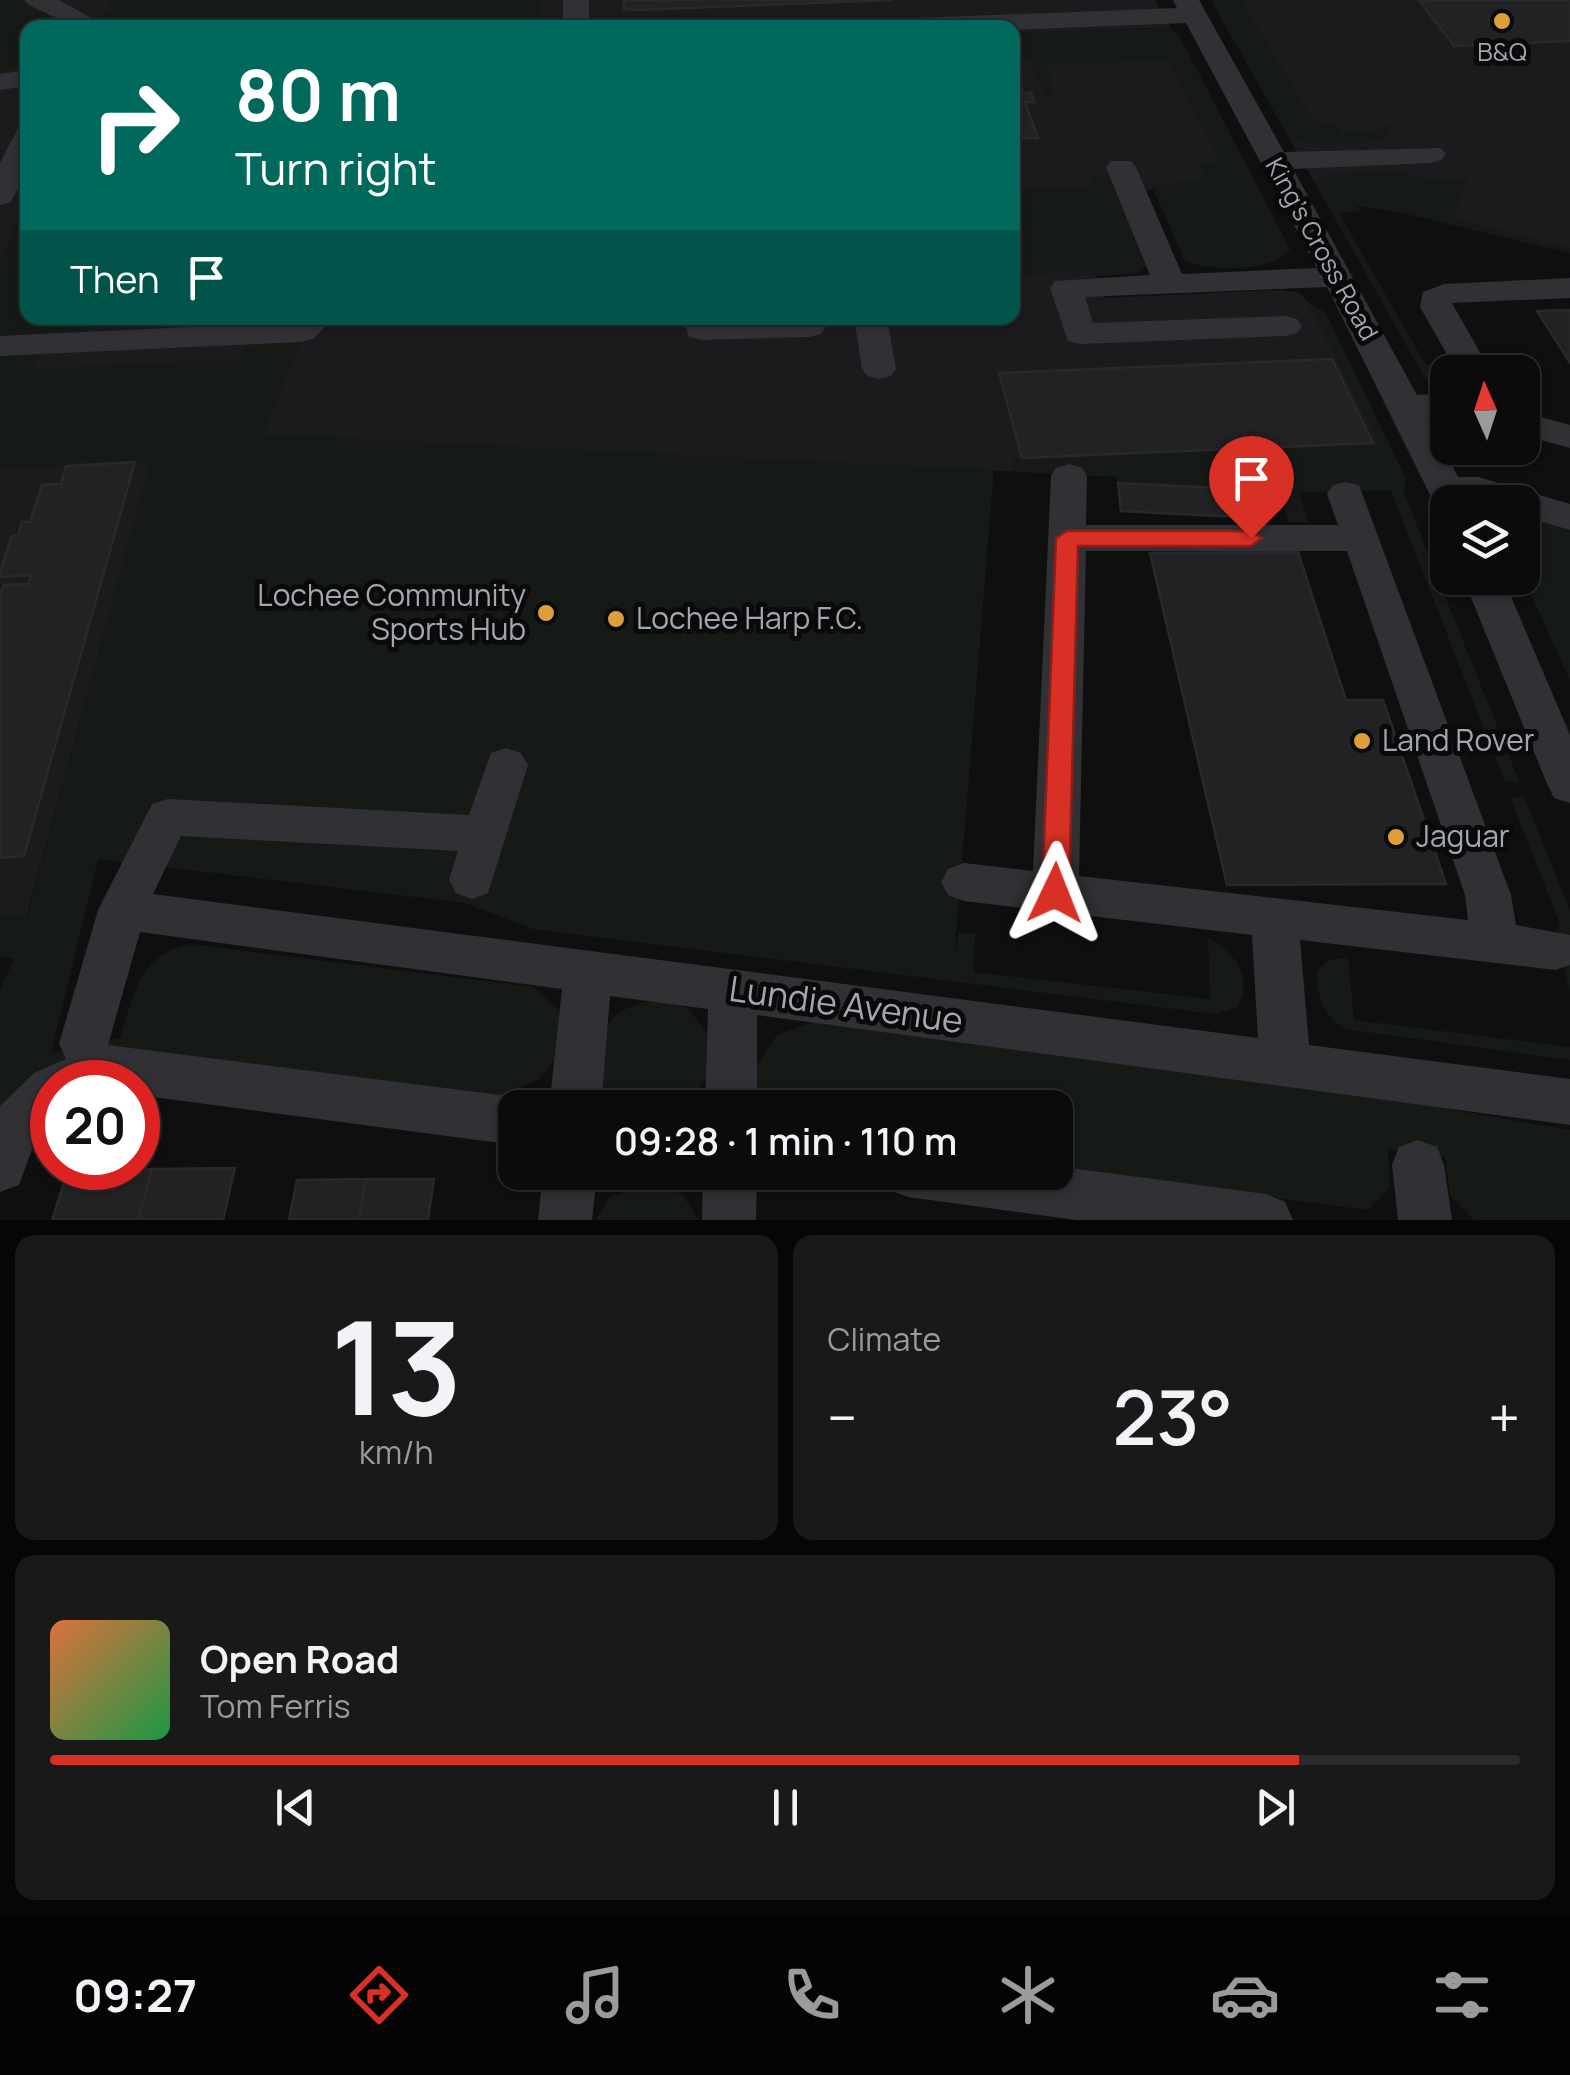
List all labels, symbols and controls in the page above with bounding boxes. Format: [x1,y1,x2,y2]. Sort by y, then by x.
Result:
marker: B&Q [1491,10,1513,32]
place label: B&Q [1477,34,1527,69]
text: 80 m [235,46,401,142]
icon: right [70,60,200,190]
text: Turn right [235,137,436,199]
street label: King's Cross Road [1258,151,1387,346]
icon: arrive [179,250,234,305]
text: Then [70,252,159,304]
north arrow [1430,355,1540,465]
map controls [1430,355,1540,595]
pin [1209,436,1294,539]
icon: arrive [1224,451,1279,506]
button: layers [1430,485,1540,595]
place label: Lochee Community Sports Hub [257,574,526,649]
place label: Lochee Harp F.C. [636,597,863,638]
marker: Lochee Community Sports Hub [535,602,557,624]
marker: Lochee Harp F.C. [605,608,627,630]
place label: Land Rover [1382,719,1535,760]
marker: Land Rover [1351,730,1373,752]
place label: Jaguar [1416,815,1510,856]
marker: Jaguar [1385,826,1407,848]
position arrow [1003,841,1107,945]
street label: Lundie Avenue [726,964,966,1044]
speed limit sign: 20 [30,1060,160,1190]
text: 09:28 · 1 min · 110 m [614,1114,957,1166]
text: 13 [330,1276,463,1454]
text: Climate [828,1317,941,1361]
text: 23° [1112,1365,1233,1468]
text: − [828,1379,857,1455]
text: + [1488,1379,1520,1455]
text: km/h [359,1430,433,1474]
text: Open Road [200,1632,399,1684]
text: Tom Ferris [200,1684,351,1728]
icon: previous [268,1780,323,1835]
icon: pause [758,1780,813,1835]
icon: next [1248,1780,1303,1835]
icon: directions [344,1960,414,2030]
icon: music [560,1960,630,2030]
icon: phone [777,1960,847,2030]
icon: climate [993,1960,1063,2030]
icon: car [1210,1960,1280,2030]
icon: filters [1427,1960,1497,2030]
text: 09:27 [73,1964,197,2026]

